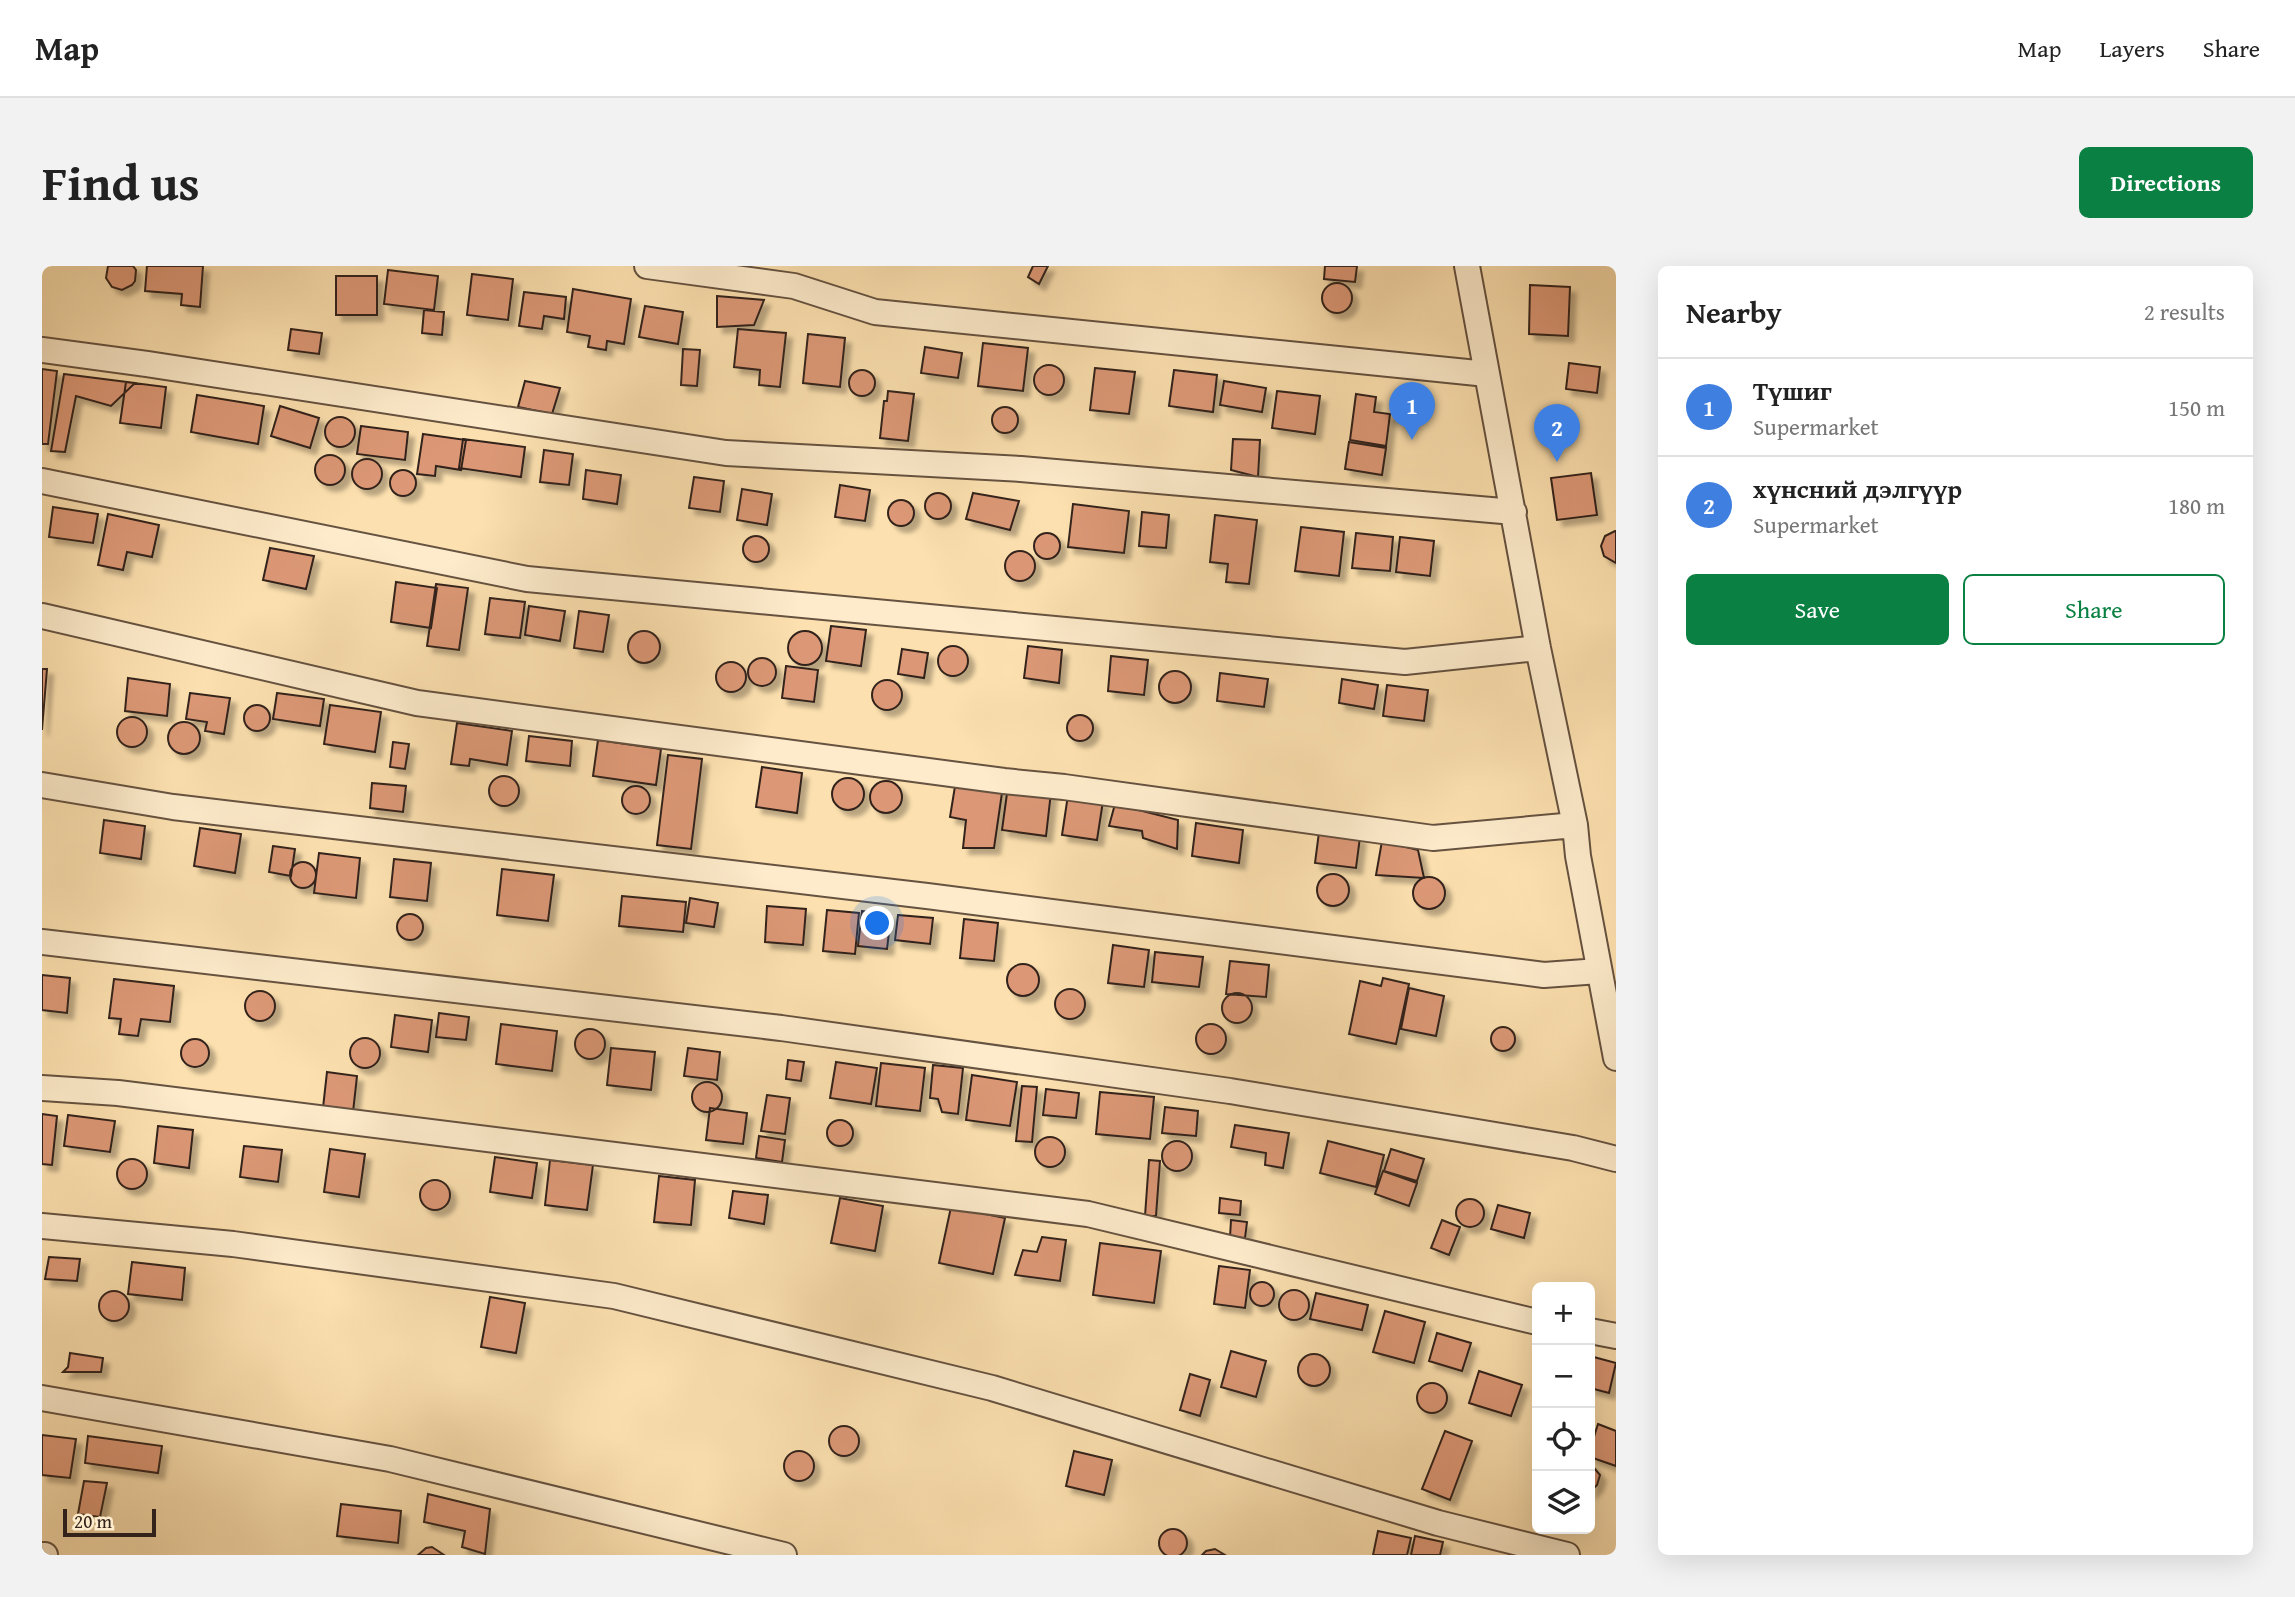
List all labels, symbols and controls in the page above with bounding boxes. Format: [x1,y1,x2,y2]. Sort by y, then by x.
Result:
text: Map [35,24,99,72]
text: Map [2018,31,2061,66]
text: Layers [2099,31,2165,66]
text: Share [2203,31,2260,66]
text: Find us [42,146,200,218]
button: Directions [2079,147,2253,218]
text: Nearby [1686,290,1782,334]
text: 2 results [2144,295,2225,328]
text: Түшиг [1753,371,1832,410]
pin: 1 [1389,382,1435,440]
text: 1 [1703,391,1715,424]
text: 150 m [2168,391,2225,424]
pin: 2 [1534,404,1580,462]
text: Supermarket [1753,410,1879,443]
text: хүнсний дэлгүүр [1753,469,1962,508]
text: 2 [1703,489,1715,522]
text: 180 m [2168,489,2225,522]
text: Supermarket [1753,508,1879,541]
button: Save [1686,574,1949,645]
button: Share [1963,574,2225,645]
your location [860,906,894,940]
map controls [1532,1282,1595,1534]
button: + [1532,1282,1595,1345]
button: − [1532,1345,1595,1408]
button: locate [1532,1408,1595,1471]
button: layers [1532,1471,1595,1534]
scale bar [63,1506,156,1538]
text: 20 m [74,1507,112,1535]

